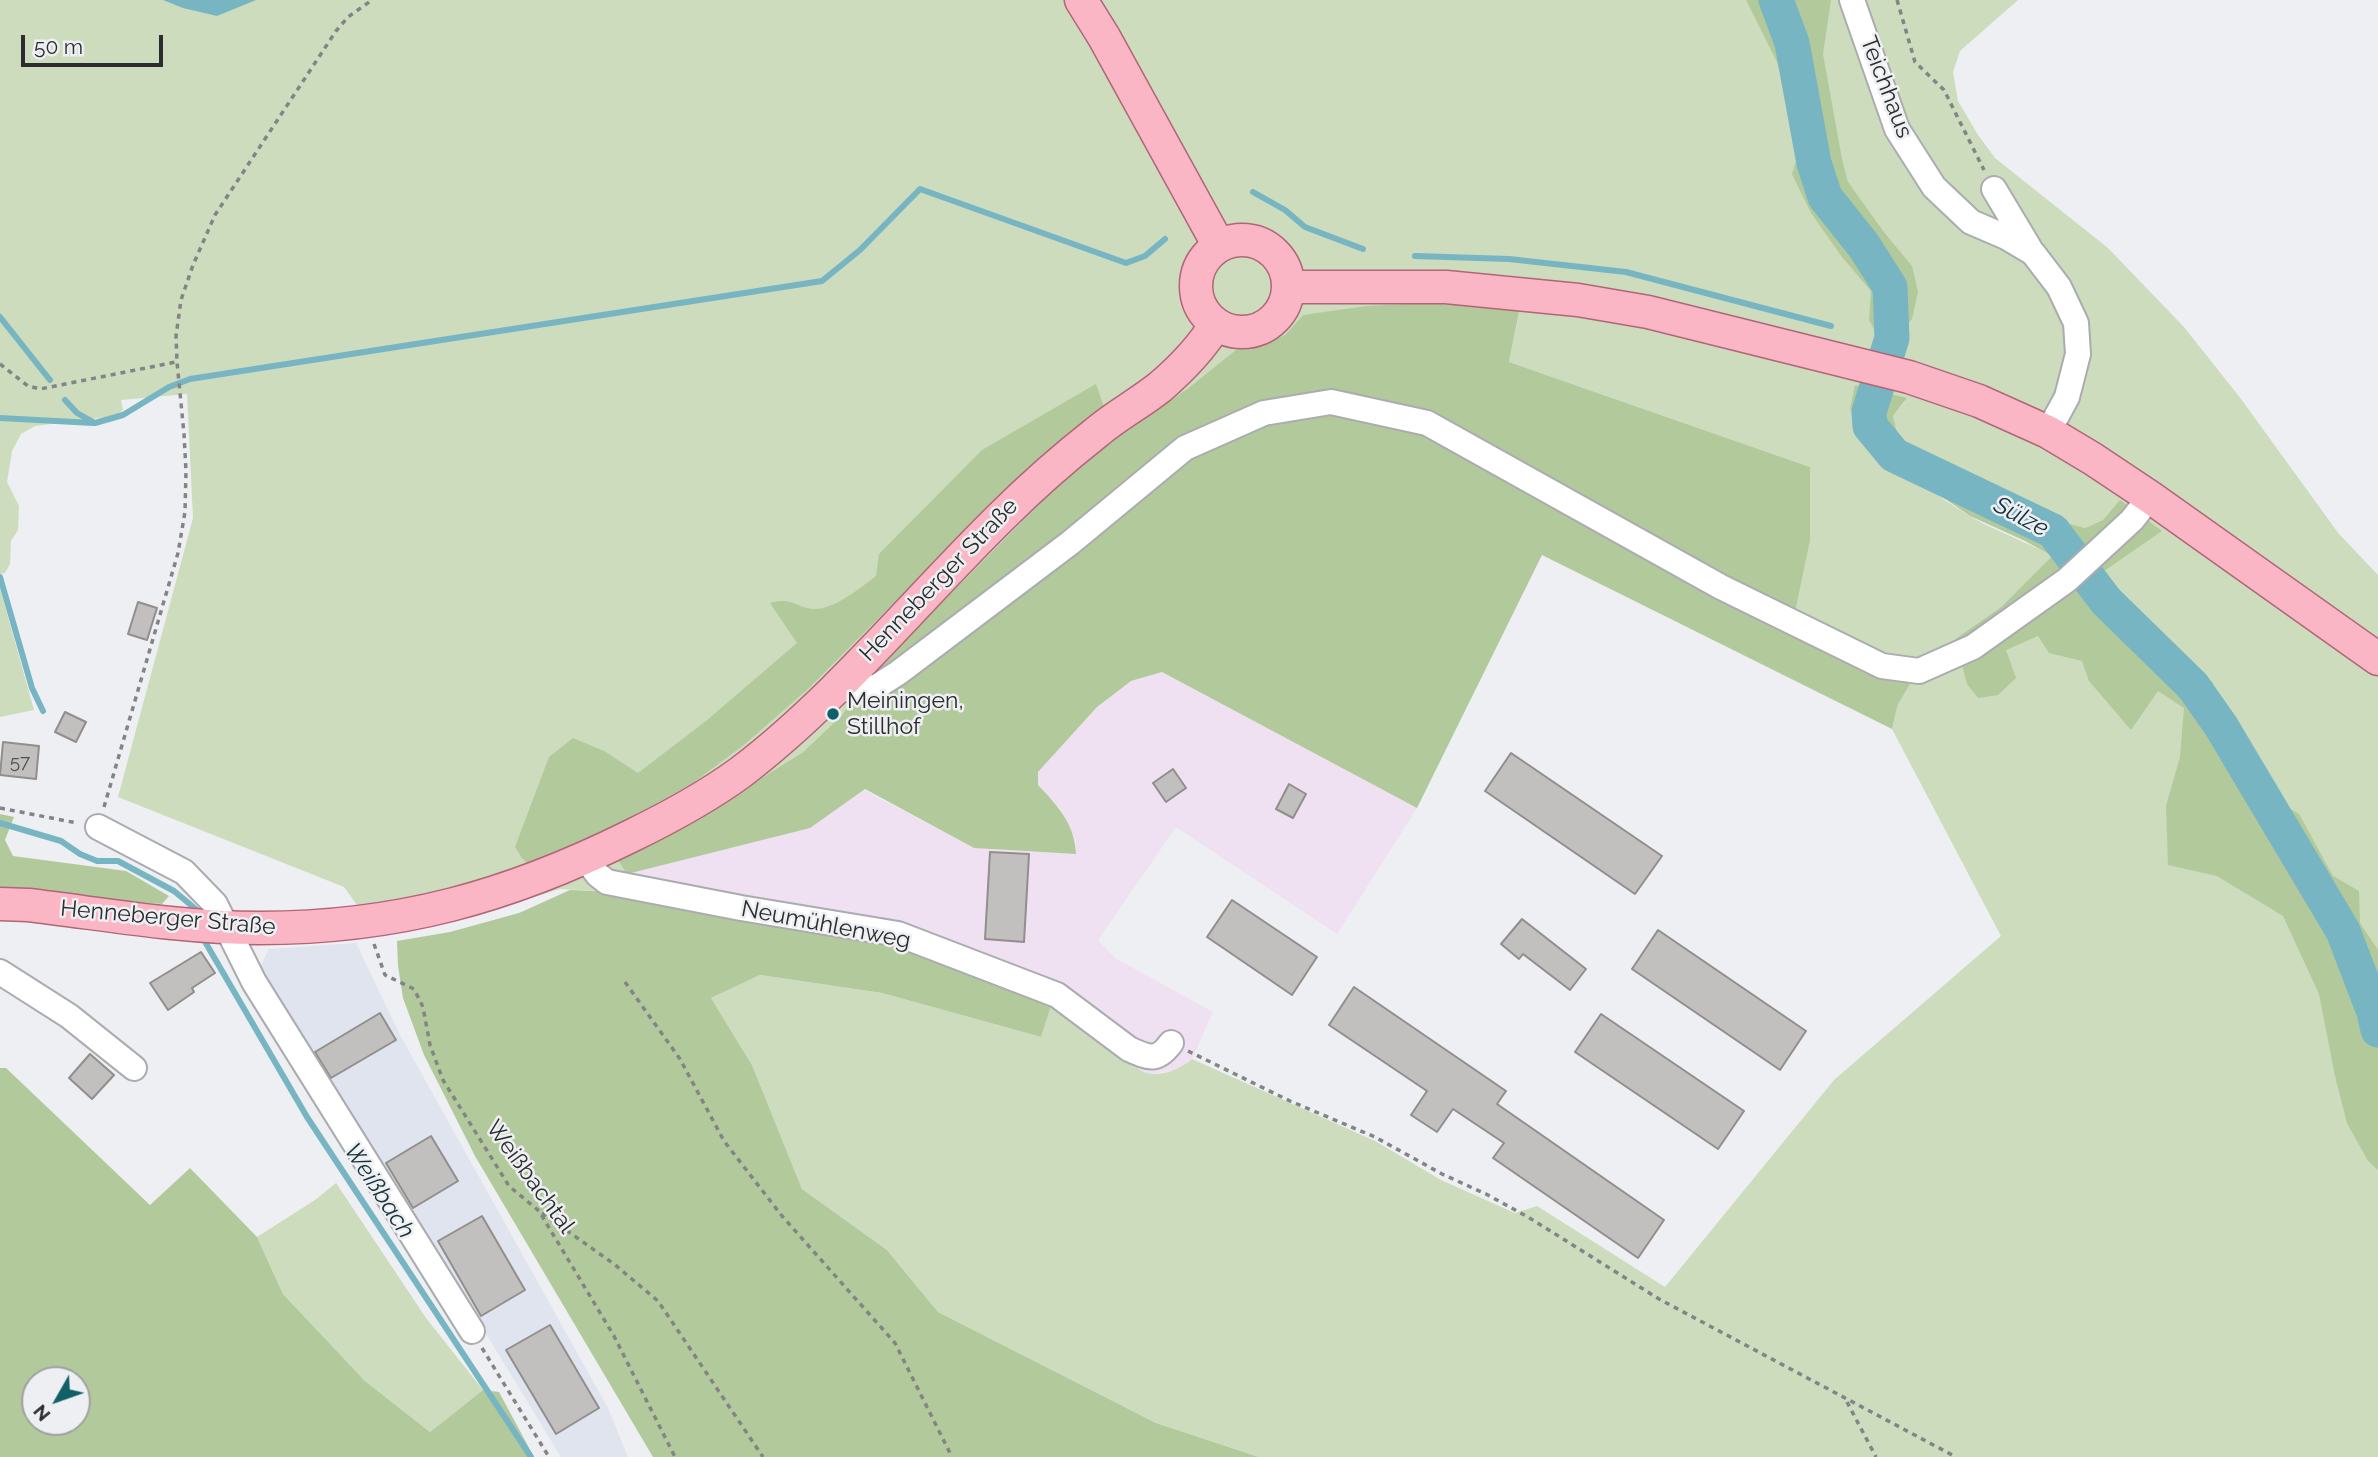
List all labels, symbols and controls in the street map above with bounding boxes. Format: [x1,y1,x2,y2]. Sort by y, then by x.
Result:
scale bar [24,21,166,65]
street label: Teichhaus [1854,32,1918,142]
text: 50 m [34,34,83,59]
water label: Sülze [1989,491,2053,543]
street label: Henneberger Straße [854,493,1024,667]
place label: Meiningen, Stillhof [847,687,964,741]
marker: Meiningen, Stillhof [825,706,841,722]
house number: 57 [10,751,30,773]
street label: Henneberger Straße [59,895,277,941]
street label: Neumühlenweg [739,895,913,955]
street label: Weißbachtal [480,1115,580,1239]
water label: Weißbach [338,1138,420,1244]
north arrow [21,1366,91,1436]
text: N [28,1401,55,1426]

